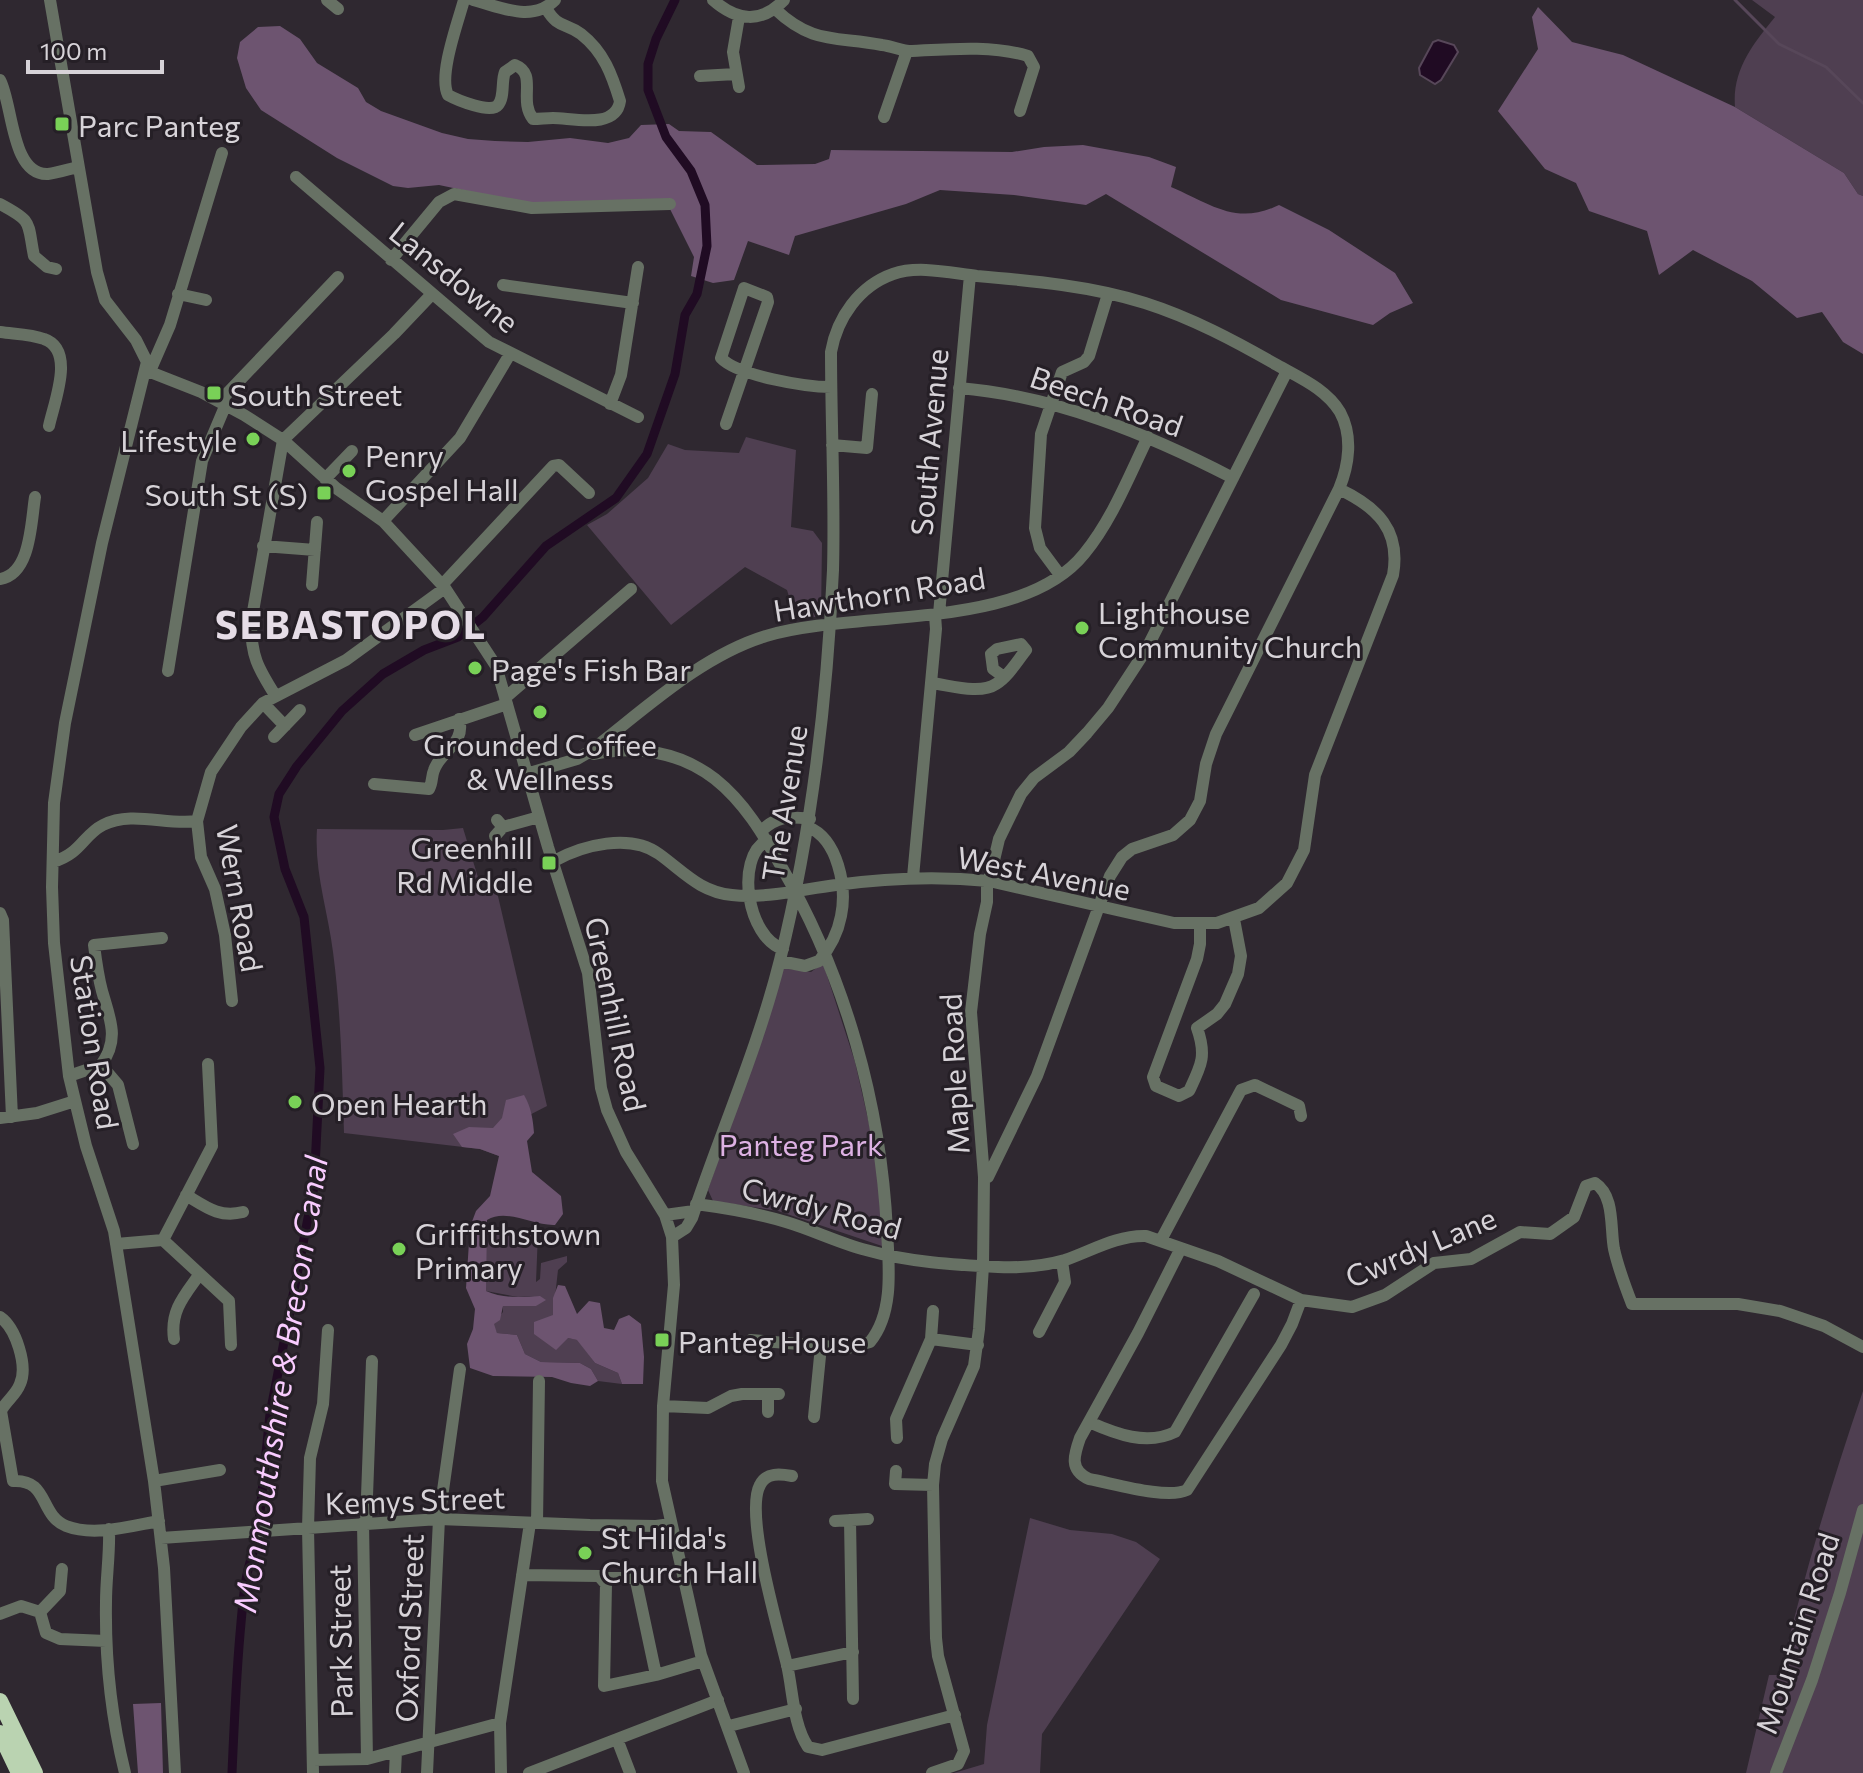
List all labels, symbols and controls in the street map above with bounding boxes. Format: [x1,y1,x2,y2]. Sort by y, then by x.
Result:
scale bar [28,24,162,74]
text: 100 m [40,36,107,65]
place label: Parc Panteg [78,106,240,143]
marker: Parc Panteg [53,115,71,133]
street label: Lansdowne [383,213,527,339]
street label: South Avenue [901,347,955,537]
street label: Beech Road [1026,357,1188,443]
place label: South Street [230,375,402,412]
marker: South Street [205,384,223,402]
place label: Lifestyle [120,421,237,458]
marker: Lifestyle [244,430,262,448]
place label: Penry Gospel Hall [365,436,519,507]
marker: Penry Gospel Hall [340,462,358,480]
place label: South St (S) [144,475,308,512]
marker: South St (S) [315,484,333,502]
street label: Hawthorn Road [770,558,988,628]
place label: Lighthouse Community Church [1098,593,1362,664]
district label: SEBASTOPOL [215,600,487,647]
marker: Lighthouse Community Church [1073,619,1091,637]
place label: Page's Fish Bar [491,650,691,687]
marker: Page's Fish Bar [466,659,484,677]
marker: Grounded Coffee & Wellness [531,703,549,721]
street label: The Avenue [752,722,814,884]
place label: Grounded Coffee & Wellness [423,725,657,796]
street label: Wern Road [210,821,272,975]
place label: Greenhill Rd Middle [396,828,533,899]
street label: West Avenue [954,837,1134,907]
marker: Greenhill Rd Middle [540,854,558,872]
street label: Greenhill Road [578,913,656,1115]
street label: Station Road [64,952,128,1132]
street label: Maple Road [930,993,976,1155]
place label: Open Hearth [311,1084,488,1121]
marker: Open Hearth [286,1093,304,1111]
park label: Panteg Park [719,1125,883,1162]
water label: Monmouthshire & Brecon Canal [223,1152,335,1615]
street label: Cwrdy Road [738,1168,906,1246]
street label: Cwrdy Lane [1339,1198,1501,1294]
place label: Griffithstown Primary [415,1214,601,1285]
marker: Griffithstown Primary [390,1240,408,1258]
place label: Panteg House [678,1322,866,1359]
marker: Panteg House [653,1331,671,1349]
street label: Kemys Street [324,1477,506,1521]
place label: St Hilda's Church Hall [601,1518,758,1589]
street label: Mountain Road [1746,1528,1846,1738]
street label: Oxford Street [386,1533,430,1723]
marker: St Hilda's Church Hall [576,1544,594,1562]
street label: Park Street [319,1564,359,1718]

